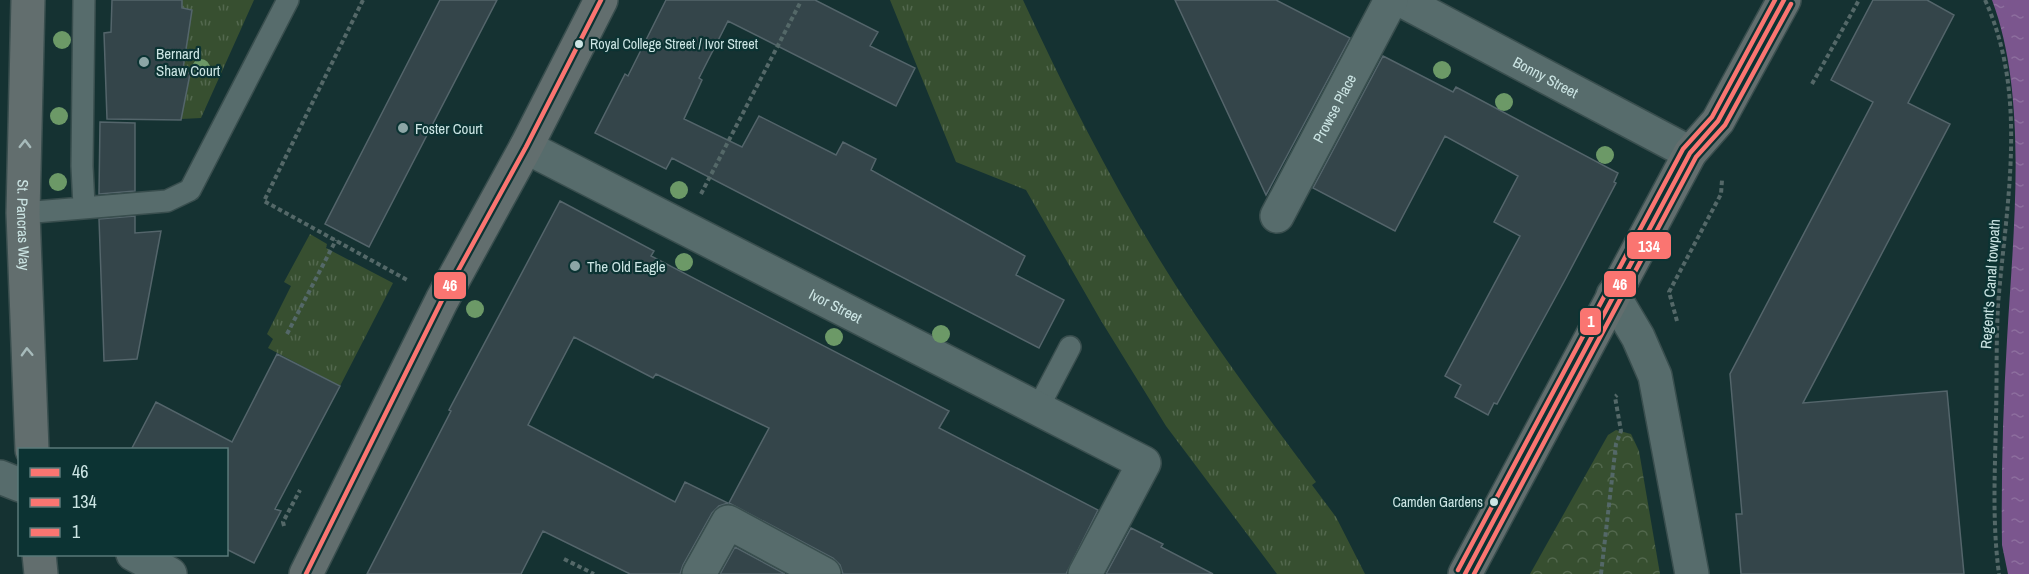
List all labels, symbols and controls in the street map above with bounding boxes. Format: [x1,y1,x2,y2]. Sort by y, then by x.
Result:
place label: Royal College Street / Ivor Street [590,35,758,53]
marker: Royal College Street / Ivor Street [573,38,585,50]
place label: Bernard Shaw Court [156,43,221,81]
street label: Bonny Street [1510,51,1583,103]
marker: Bernard Shaw Court [137,55,151,69]
street label: Prowse Place [1307,70,1361,146]
place label: Foster Court [415,118,483,139]
marker: Foster Court [396,121,410,135]
one-way arrow [18,139,31,148]
street label: St. Pancras Way [13,179,36,272]
street label: Regent's Canal towpath [1975,218,2005,350]
line badge: 134 [1626,231,1672,260]
text: 134 [1638,235,1661,257]
place label: The Old Eagle [587,256,666,277]
marker: The Old Eagle [568,259,582,273]
line badge: 46 [1603,270,1637,298]
line badge: 46 [433,271,467,300]
text: 46 [1613,273,1627,295]
text: 46 [443,274,457,296]
street label: Ivor Street [806,283,866,328]
line badge: 1 [1579,307,1602,336]
text: 1 [1587,310,1595,332]
one-way arrow [20,348,33,357]
legend [18,448,228,556]
text: 46 [72,459,88,484]
text: 134 [72,489,97,514]
place label: Camden Gardens [1392,493,1483,511]
marker: Camden Gardens [1488,496,1500,508]
text: 1 [72,519,81,544]

